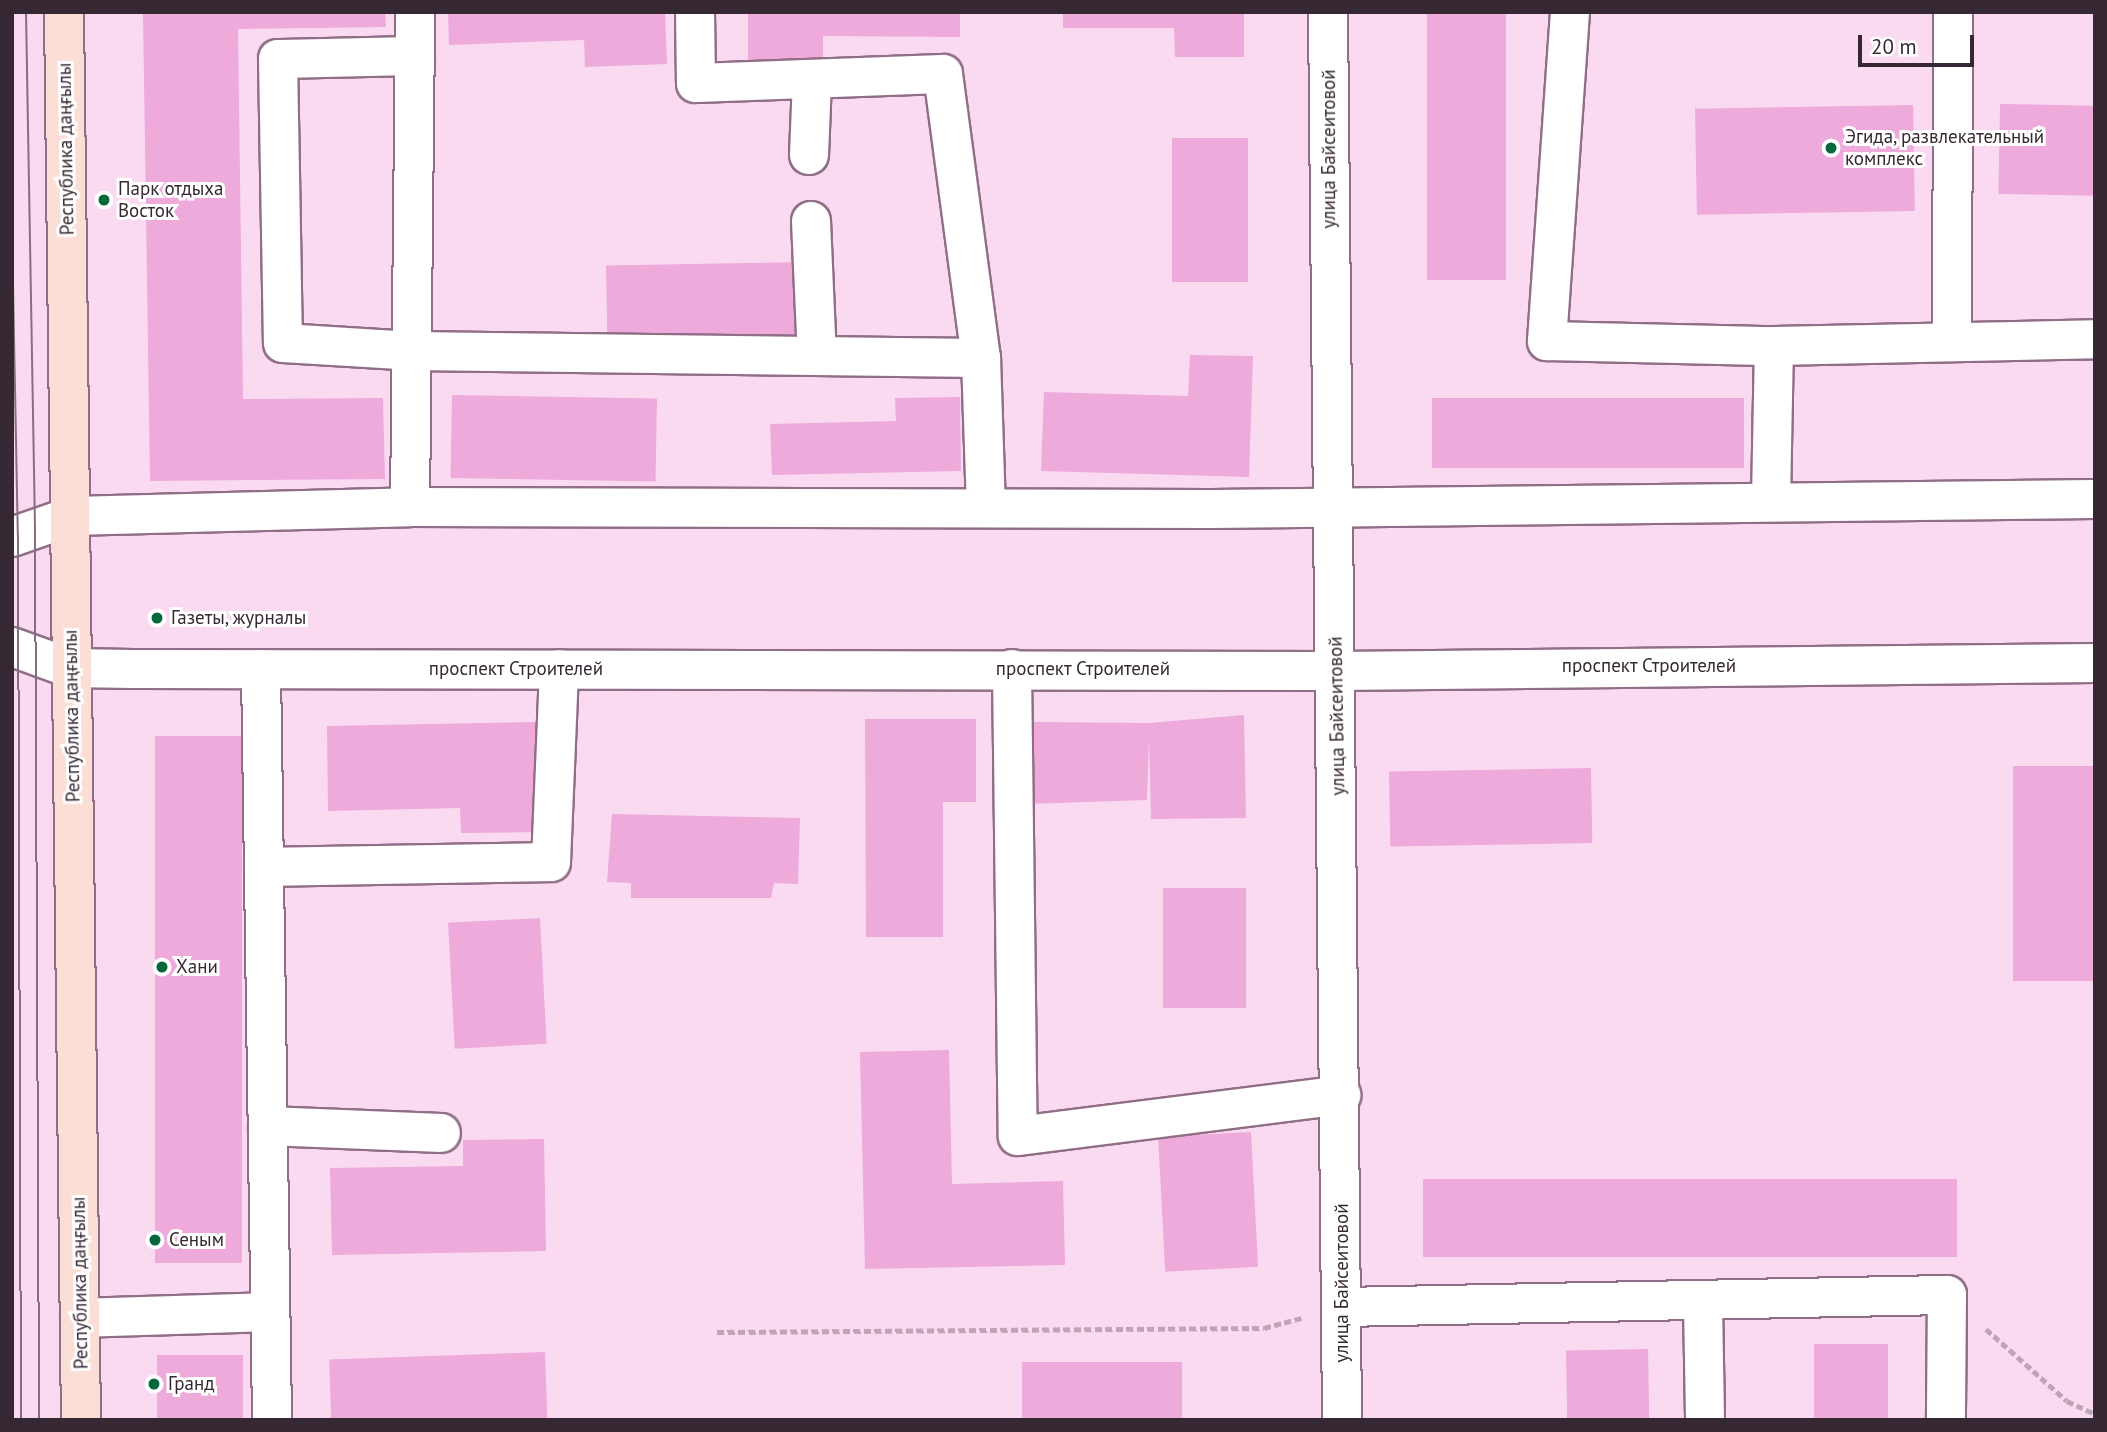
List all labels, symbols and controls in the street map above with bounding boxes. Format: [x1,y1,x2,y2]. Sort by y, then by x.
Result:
scale bar [1862,21,1978,65]
text: 20 m [1871,33,1917,60]
street label: Республика даңғылы [53,63,79,235]
street label: улица Байсеитовой [1318,69,1340,229]
place label: Эгида, развлекательный комплекс [1845,126,2046,170]
marker: Эгида, развлекательный комплекс [1823,140,1839,156]
place label: Парк отдыха Восток [118,178,223,222]
marker: Парк отдыха Восток [96,192,112,208]
place label: Газеты, журналы [171,607,308,629]
marker: Газеты, журналы [149,610,165,626]
street label: Республика даңғылы [59,630,85,802]
street label: улица Байсеитовой [1324,636,1350,796]
street label: проспект Строителей [1562,655,1736,677]
street label: проспект Строителей [429,658,603,680]
street label: проспект Строителей [996,658,1170,680]
place label: Хани [176,956,218,978]
marker: Хани [154,959,170,975]
street label: Республика даңғылы [67,1197,93,1369]
street label: улица Байсеитовой [1331,1203,1353,1363]
place label: Сеным [169,1229,224,1251]
marker: Сеным [147,1232,163,1248]
place label: Гранд [168,1373,215,1395]
marker: Гранд [146,1376,162,1392]

